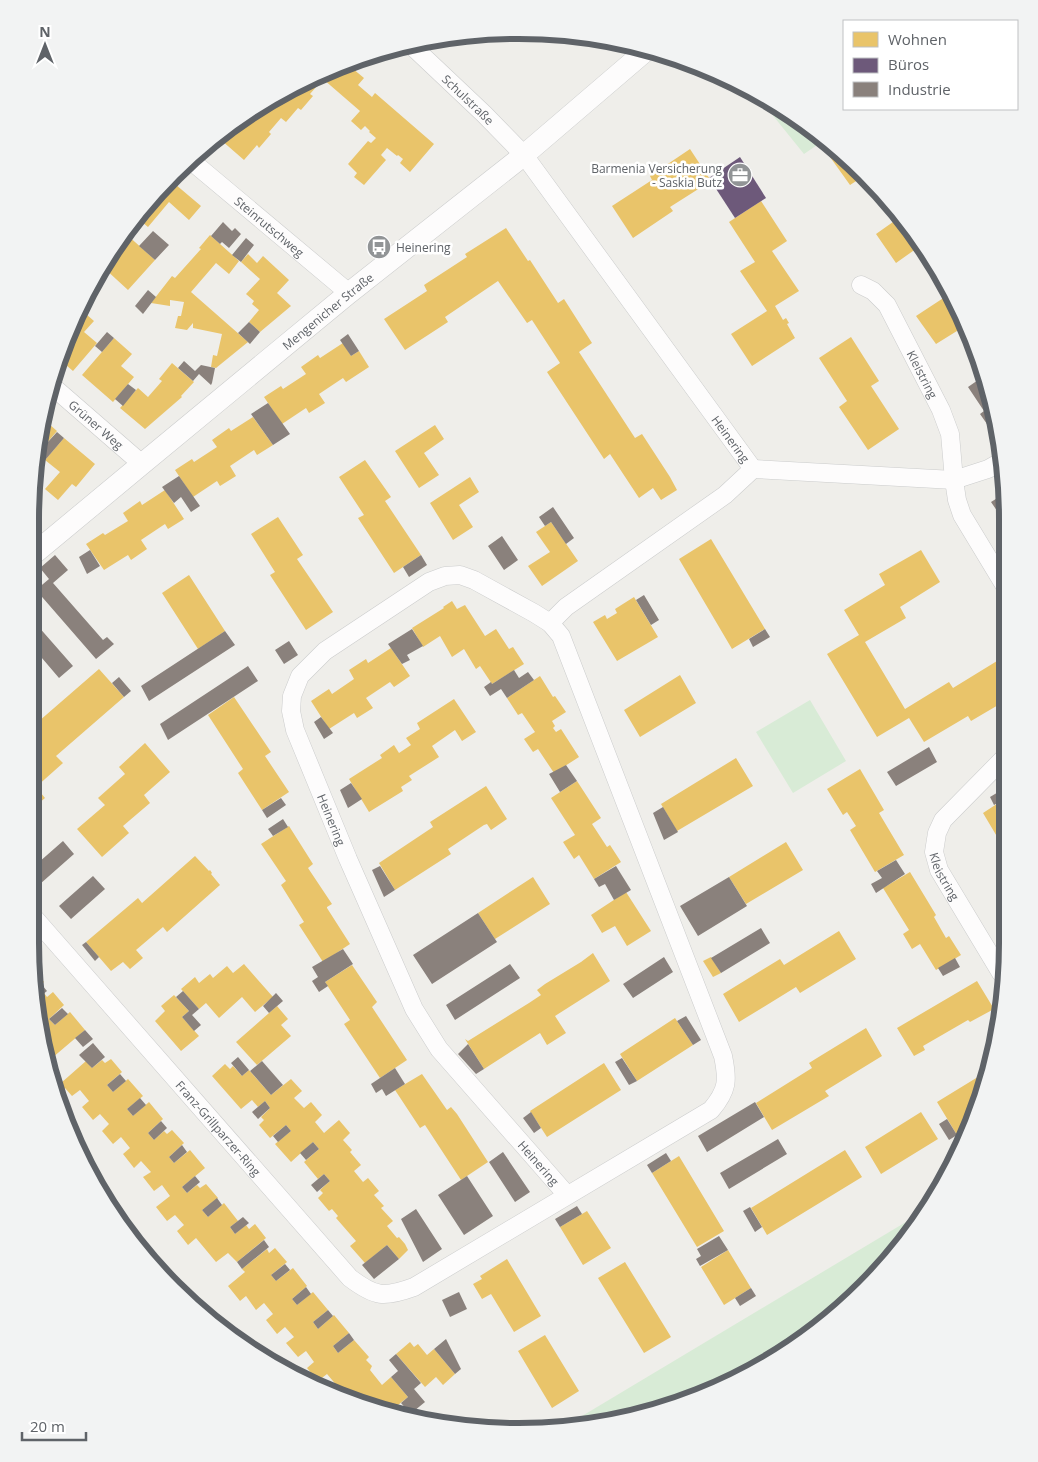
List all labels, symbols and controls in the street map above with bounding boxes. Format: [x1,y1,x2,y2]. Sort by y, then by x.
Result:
north arrow [20,20,70,70]
legend [843,20,1018,110]
text: N [39,22,51,41]
text: Wohnen [888,29,947,49]
text: Büros [888,54,929,74]
street label: Schulstraße [439,70,498,128]
text: Industrie [888,79,951,99]
place label: Barmenia Versicherung - Saskia Butz [591,160,722,191]
office icon: Barmenia Versicherung - Saskia Butz [727,162,753,188]
street label: Steinrutschweg [231,192,308,261]
bus stop icon: Heinering [366,234,392,260]
place label: Heinering [396,239,451,256]
street label: Mengenicher Straße [278,269,377,353]
street label: Kleistring [903,347,942,402]
street label: Grüner Weg [65,396,128,453]
street label: Heinering [708,412,754,466]
street label: Heinering [314,791,350,848]
street label: Kleistring [926,850,964,904]
street label: Franz-Grillparzer-Ring [172,1077,265,1180]
street label: Heinering [514,1137,563,1189]
scale bar [22,1410,86,1442]
text: 20 m [30,1416,65,1436]

